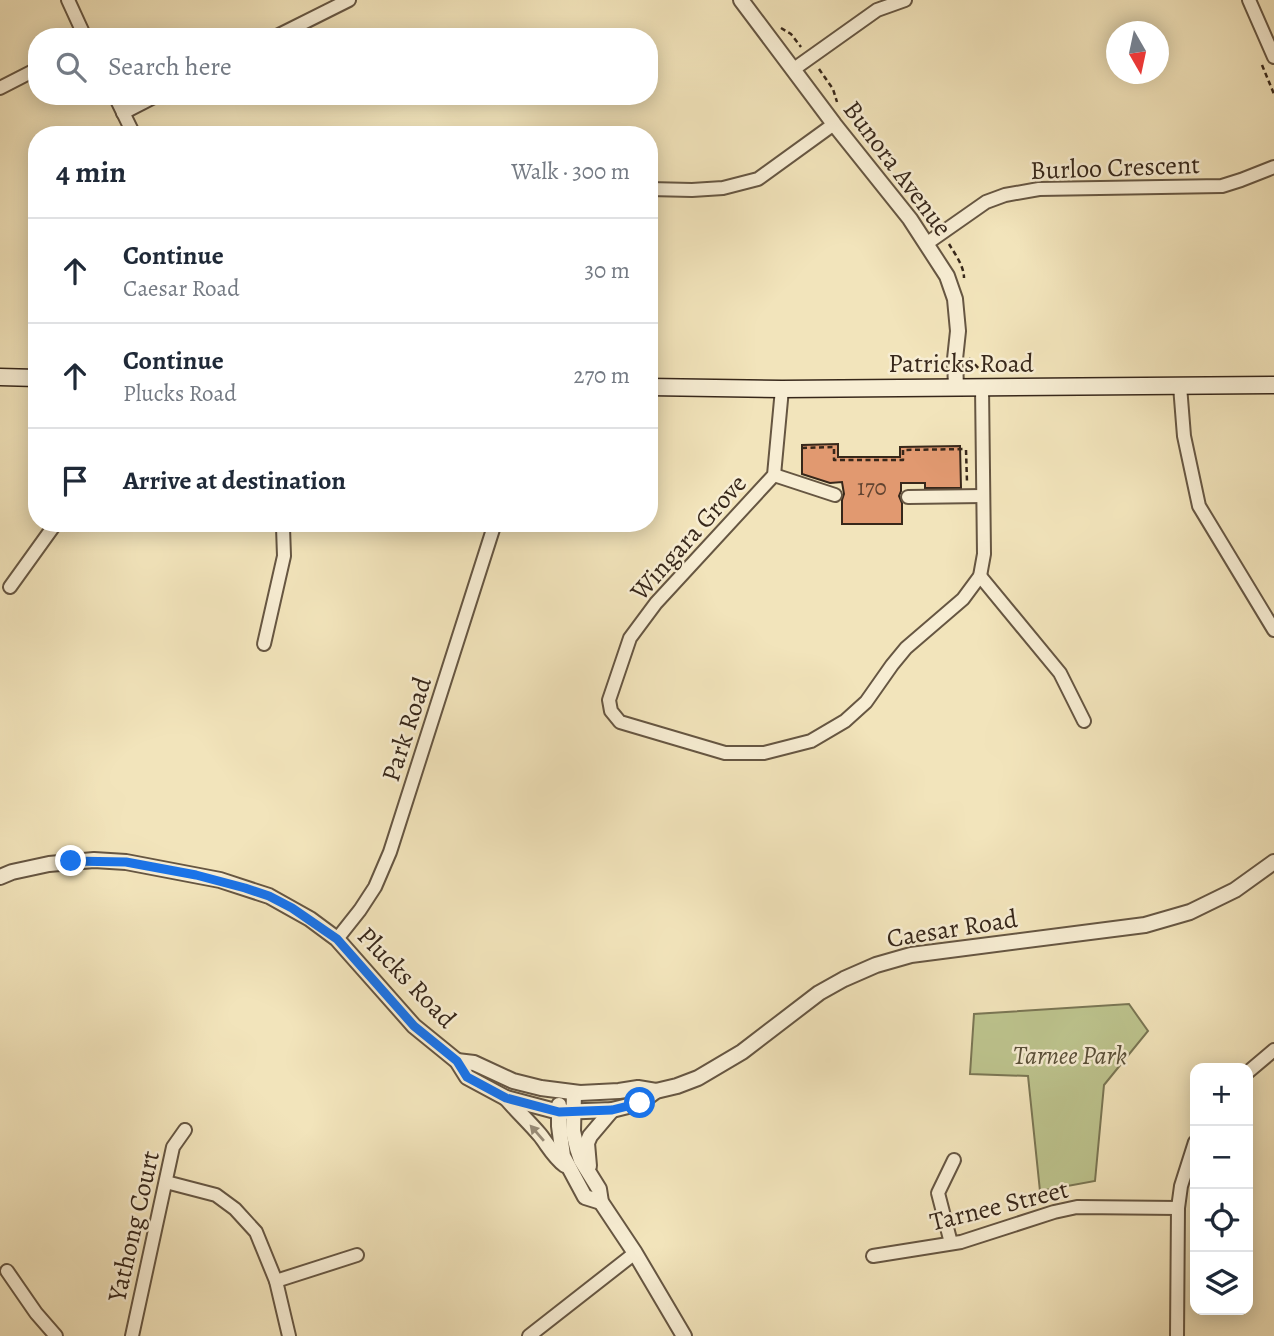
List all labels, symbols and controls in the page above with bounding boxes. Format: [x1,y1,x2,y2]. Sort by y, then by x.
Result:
north arrow [1106,21,1169,84]
search box [28,28,658,105]
icon: search [52,48,90,86]
text: Search here [108,49,232,84]
street label: Bunora Avenue [835,93,960,243]
street label: Burloo Crescent [1030,147,1201,188]
text: 4 min [56,152,126,192]
text: Walk · 300 m [511,156,630,187]
text: Continue [123,238,224,273]
icon: ahead [56,252,94,290]
text: 30 m [584,255,630,286]
text: Caesar Road [123,273,240,304]
text: Continue [123,343,224,378]
street label: Patricks Road [888,346,1034,381]
icon: ahead [56,357,94,395]
text: 270 m [573,360,630,391]
text: Plucks Road [123,378,237,409]
icon: arrive [56,462,94,500]
text: Arrive at destination [123,463,346,498]
street label: Wingara Grove [622,467,754,609]
house number: 170 [857,472,887,503]
street label: Park Road [373,672,440,786]
route end [55,845,86,876]
street label: Caesar Road [884,901,1020,956]
street label: Plucks Road [349,919,464,1036]
park label: Tarnee Park [1013,1038,1127,1073]
map controls [1190,1063,1253,1315]
button: + [1190,1063,1253,1126]
route start [624,1087,655,1118]
one-way arrow [529,1124,545,1142]
button: − [1190,1126,1253,1189]
street label: Yathong Court [99,1147,168,1306]
street label: Tarnee Street [926,1171,1072,1240]
button: locate [1190,1189,1253,1252]
button: layers [1190,1252,1253,1315]

